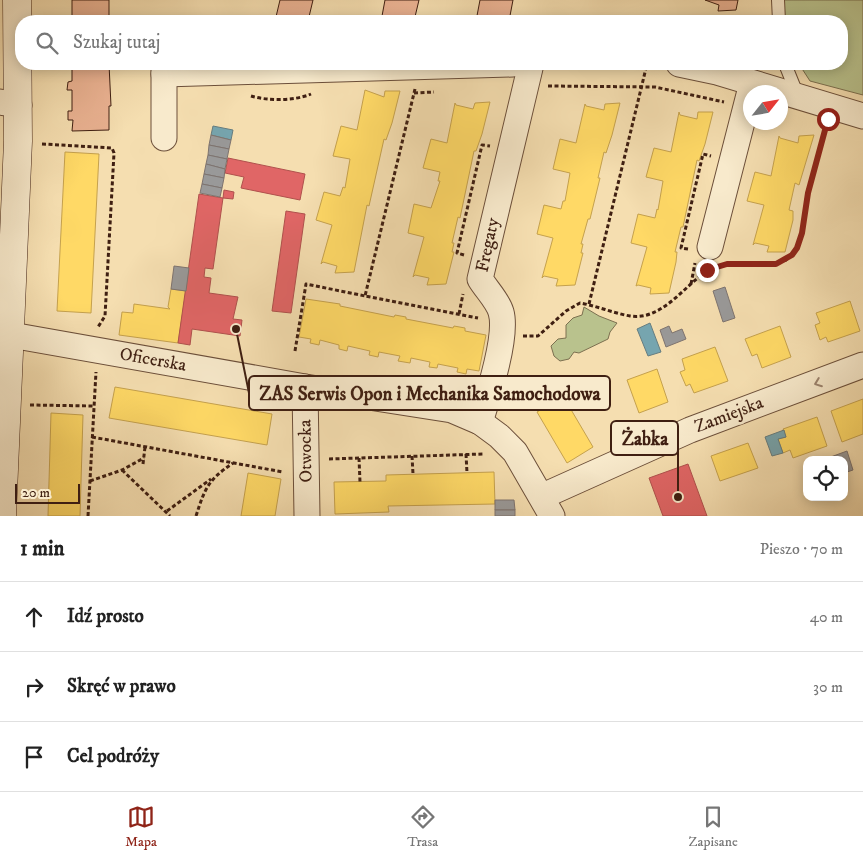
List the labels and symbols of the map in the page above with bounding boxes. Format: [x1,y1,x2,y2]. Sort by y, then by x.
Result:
north arrow [743,85,788,130]
route start [817,108,840,131]
street label: Fregaty [472,215,505,274]
route end [696,259,719,282]
street label: Oficerska [118,343,188,377]
callout: ZAS Serwis Opon i Mechanika Samochodowa [249,376,610,410]
one-way arrow [814,377,822,387]
text: ZAS Serwis Opon i Mechanika Samochodowa [259,383,602,406]
street label: Zamiejska [692,392,767,438]
street label: Otwocka [294,419,318,483]
callout: Żabka [611,421,678,455]
text: Żabka [622,426,669,451]
scale bar [15,481,80,504]

